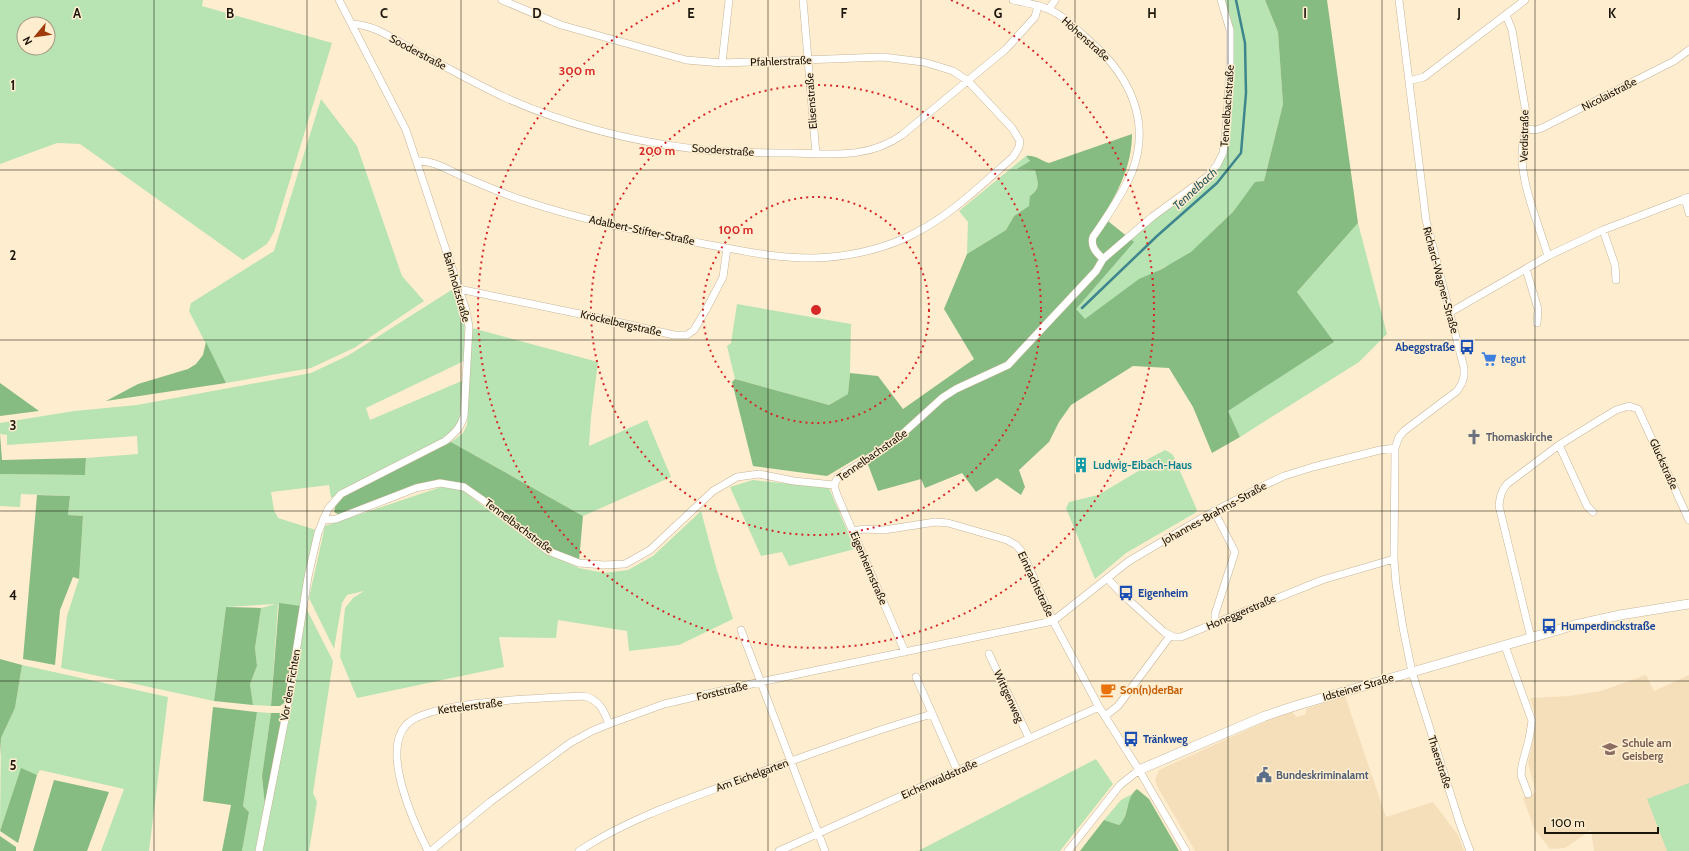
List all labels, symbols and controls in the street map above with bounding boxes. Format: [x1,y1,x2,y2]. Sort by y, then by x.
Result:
text: A [73,5,82,21]
text: B [226,5,234,21]
text: C [380,5,388,21]
text: D [532,5,542,21]
text: E [687,5,695,21]
text: F [841,5,848,21]
text: G [994,5,1003,21]
text: H [1147,5,1157,21]
text: I [1303,5,1307,21]
text: J [1456,5,1461,21]
text: K [1608,5,1617,21]
street label: Höhenstraße [1059,14,1113,65]
north arrow [16,16,56,56]
street label: Sooderstraße [387,31,449,73]
text: N [19,34,35,48]
street label: Pfahlerstraße [750,53,812,69]
text: 300 m [559,63,595,78]
street label: Tennelbachstraße [1217,64,1237,148]
street label: Elisenstraße [802,72,820,130]
street label: Nicolaistraße [1579,74,1639,114]
text: 1 [11,77,15,93]
street label: Verdistraße [1517,109,1531,162]
street label: Sooderstraße [691,141,755,159]
text: 200 m [639,143,675,158]
water label: Tennelbach [1169,164,1220,213]
street label: Adalbert-Stifter-Straße [588,212,696,248]
text: 100 m [719,222,753,237]
street label: Richard-Wagner-Straße [1420,225,1462,335]
text: 2 [10,247,17,263]
street label: Bahnholzstraße [440,250,474,324]
centre of rings [809,303,823,317]
street label: Kröckelbergstraße [579,307,663,339]
bus stop icon: Abeggstraße [1458,338,1476,356]
place label: Abeggstraße [1395,340,1455,354]
supermarket icon: tegut [1480,350,1498,368]
place label: tegut [1501,352,1526,366]
text: 3 [9,417,17,433]
street label: Tennelbachstraße [834,425,910,484]
church icon: Thomaskirche [1465,428,1483,446]
place label: Thomaskirche [1486,430,1553,444]
street label: Gluckstraße [1647,436,1682,492]
building icon: Ludwig-Eibach-Haus [1072,456,1090,474]
place label: Ludwig-Eibach-Haus [1093,458,1192,472]
street label: Johannes-Brahms-Straße [1158,478,1269,548]
street label: Tennelbachstraße [482,496,556,557]
street label: Eigenheimstraße [847,529,891,607]
street label: Eintrachtstraße [1015,549,1057,619]
bus stop icon: Eigenheim [1117,584,1135,602]
place label: Eigenheim [1138,586,1188,600]
text: 4 [9,587,17,603]
street label: Honeggerstraße [1204,591,1278,633]
bus stop icon: Humperdinckstraße [1540,617,1558,635]
place label: Humperdinckstraße [1561,619,1656,633]
street label: Vor den Fichten [277,648,303,722]
street label: Wittgenweg [991,668,1027,725]
street label: Idsteiner Straße [1321,670,1395,704]
street label: Forststraße [695,678,749,704]
cafe icon: Son(n)derBar [1099,681,1117,699]
place label: Son(n)derBar [1120,683,1183,697]
street label: Kettelerstraße [437,695,503,717]
bus stop icon: Tränkweg [1122,730,1140,748]
place label: Tränkweg [1143,732,1188,746]
street label: Thaerstraße [1425,734,1455,791]
place label: Schule am Geisberg [1622,736,1672,763]
school or university icon: Schule am Geisberg [1601,740,1619,758]
street label: Am Eichelgarten [714,755,790,795]
street label: Eichenwaldstraße [899,756,980,802]
text: 5 [10,757,17,773]
public building icon: Bundeskriminalamt [1255,766,1273,784]
place label: Bundeskriminalamt [1276,768,1369,782]
scale bar [1545,809,1658,835]
text: 100 m [1551,815,1585,830]

